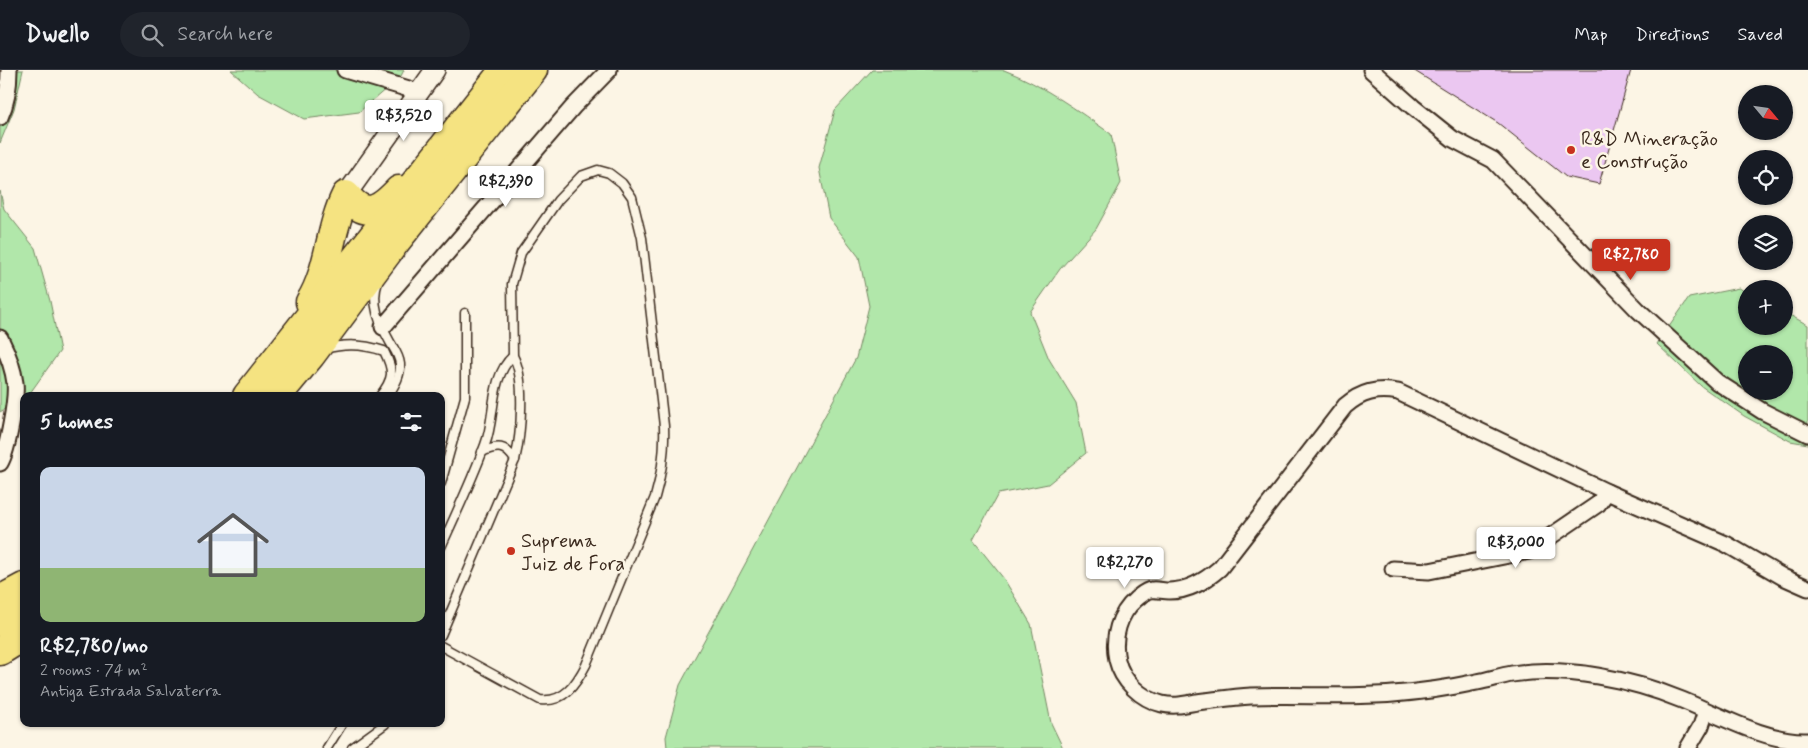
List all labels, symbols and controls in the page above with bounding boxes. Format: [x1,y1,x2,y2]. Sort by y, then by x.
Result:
search box [120,12,470,57]
text: Dwello [25,19,90,50]
icon: search [138,21,166,49]
text: Search here [178,22,273,47]
text: Map [1575,23,1608,47]
text: Directions [1636,23,1710,47]
text: Saved [1738,23,1783,47]
north arrow [1738,85,1792,140]
map controls [1738,85,1793,400]
pin: R$3,520 [358,100,450,142]
text: R$3,520 [376,105,432,126]
place label: R&D Mineração e Construção [1581,126,1718,176]
marker: R&D Mineração e Construção [1565,144,1577,156]
button: locate [1738,150,1793,205]
pin: R$2,390 [460,166,552,208]
text: R$2,390 [479,171,533,192]
button: layers [1738,215,1793,270]
pin: R$2,780 [1585,238,1677,281]
text: R$2,780 [1603,244,1659,265]
button: + [1738,280,1793,335]
button: − [1738,345,1793,400]
text: 5 homes [40,408,113,436]
icon: filters [397,408,425,436]
icon: home [188,500,278,590]
pin: R$3,000 [1470,526,1562,569]
place label: Suprema Juiz de Fora [521,528,625,578]
text: R$3,000 [1487,532,1545,553]
marker: Suprema Juiz de Fora [505,545,517,557]
pin: R$2,270 [1079,546,1171,589]
text: R$2,270 [1097,552,1153,573]
text: R$2,780/mo [40,632,148,660]
text: 2 rooms · 74 m² [40,660,148,681]
text: Antiga Estrada Salvaterra [40,681,221,702]

